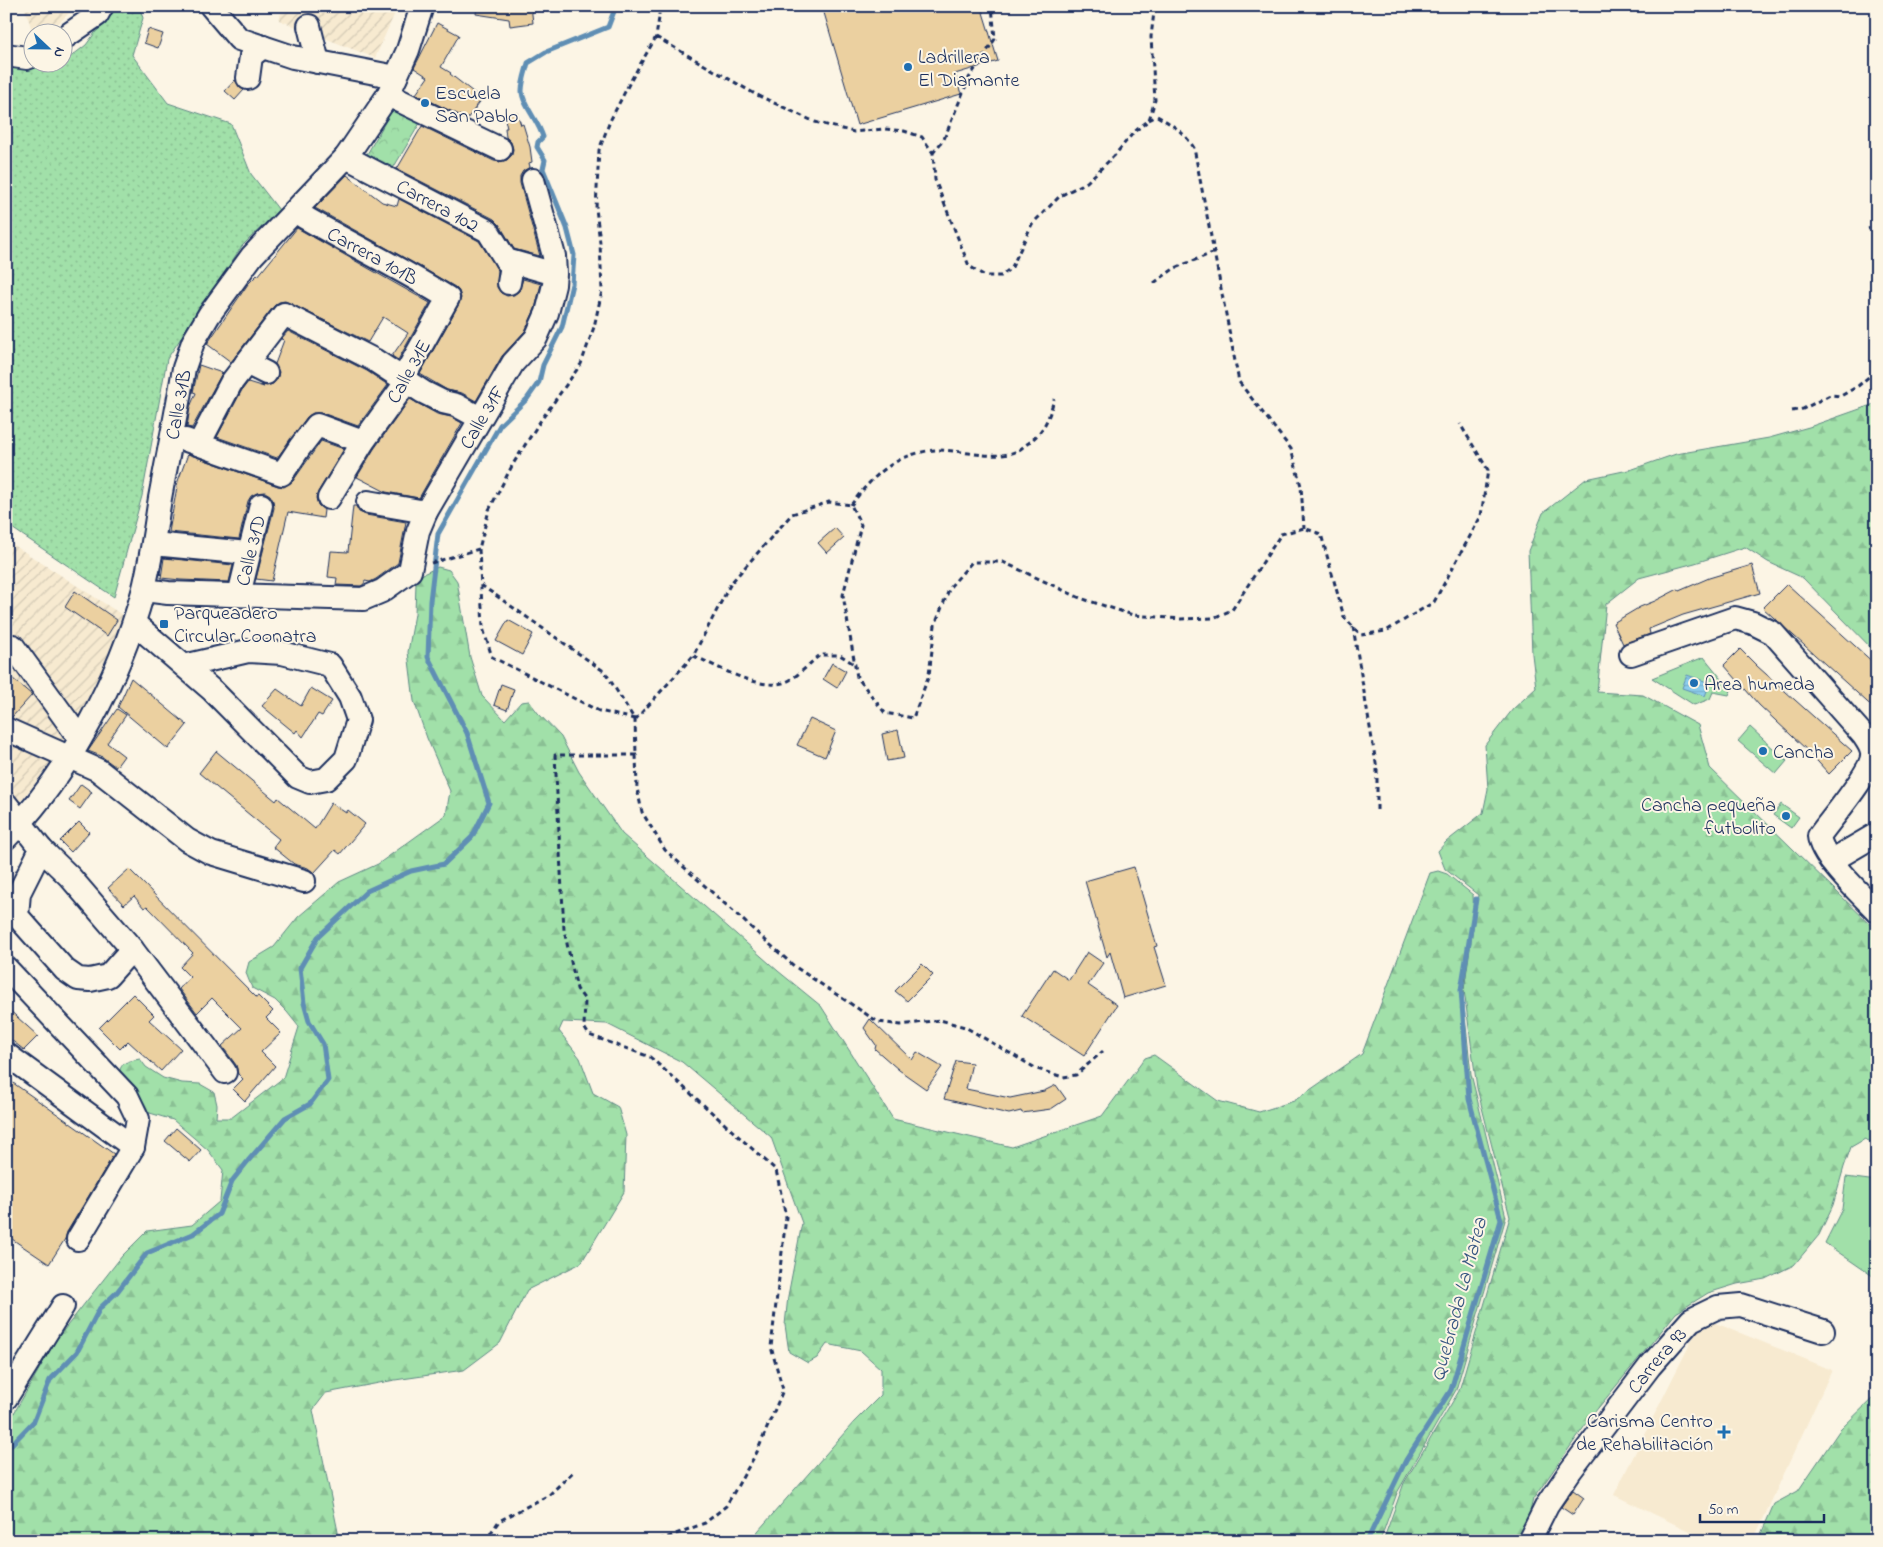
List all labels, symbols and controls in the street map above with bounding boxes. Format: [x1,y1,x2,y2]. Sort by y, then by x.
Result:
north arrow [22,22,72,72]
text: N [47,44,70,61]
place label: Ladrillera El Diamante [918,44,1019,96]
marker: Ladrillera El Diamante [902,61,914,73]
place label: Escuela San Pablo [435,80,518,132]
marker: Escuela San Pablo [419,97,431,109]
street label: Carrera 102 [390,173,483,241]
street label: Carrera 101B [321,221,423,294]
street label: Calle 31E [381,335,440,410]
street label: Calle 31B [159,368,201,442]
street label: Calle 31F [454,380,514,456]
street label: Calle 31D [230,513,275,589]
place label: Parqueadero Circular Coonatra [174,600,317,652]
marker: Parqueadero Circular Coonatra [158,618,170,630]
place label: Area humeda [1704,671,1815,700]
marker: Area humeda [1688,677,1700,689]
place label: Cancha [1773,739,1834,768]
marker: Cancha [1757,745,1769,757]
place label: Cancha pequeña futbolito [1641,792,1776,844]
marker: Cancha pequeña futbolito [1780,810,1792,822]
water label: Quebrada La Matea [1424,1214,1496,1385]
street label: Carrera 93 [1622,1322,1695,1401]
place label: Carisma Centro de Rehabilitación [1576,1408,1713,1460]
marker: Carisma Centro de Rehabilitación [1717,1425,1731,1439]
scale bar [1700,1492,1824,1524]
text: 50 m [1708,1499,1739,1521]

